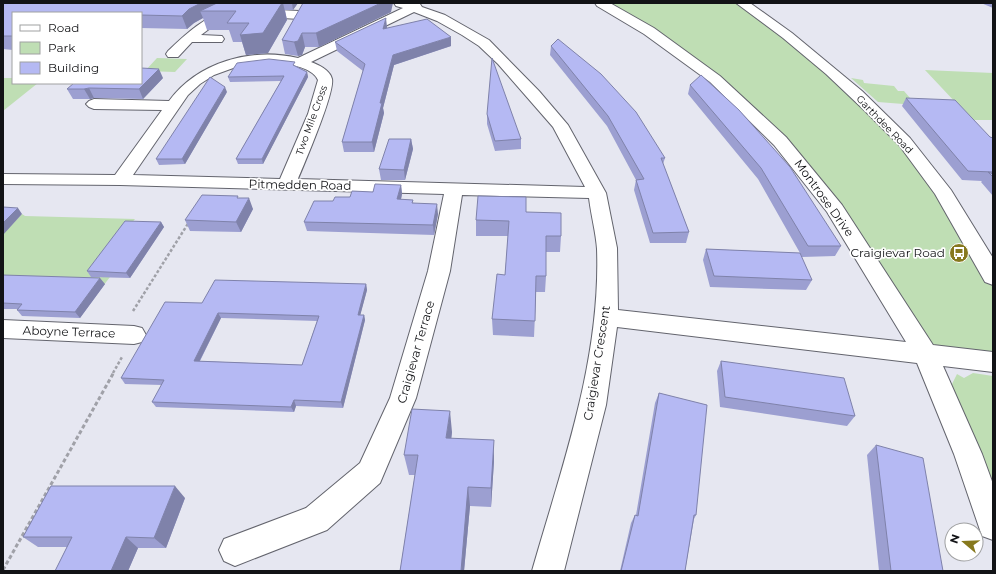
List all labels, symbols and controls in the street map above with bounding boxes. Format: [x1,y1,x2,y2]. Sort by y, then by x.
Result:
legend [12,12,142,84]
text: Road [48,20,79,35]
text: Park [48,40,76,55]
text: Building [48,60,99,75]
street label: Two Mile Cross [293,83,330,157]
street label: Garthdee Road [853,92,916,156]
street label: Montrose Drive [791,156,857,239]
street label: Pitmedden Road [249,176,352,193]
bus stop icon: Craigievar Road [948,242,970,264]
place label: Craigievar Road [851,245,945,260]
street label: Craigievar Terrace [394,299,437,405]
street label: Craigievar Crescent [580,304,613,421]
street label: Aboyne Terrace [22,322,116,341]
north arrow [944,522,984,562]
text: N [946,532,963,545]

